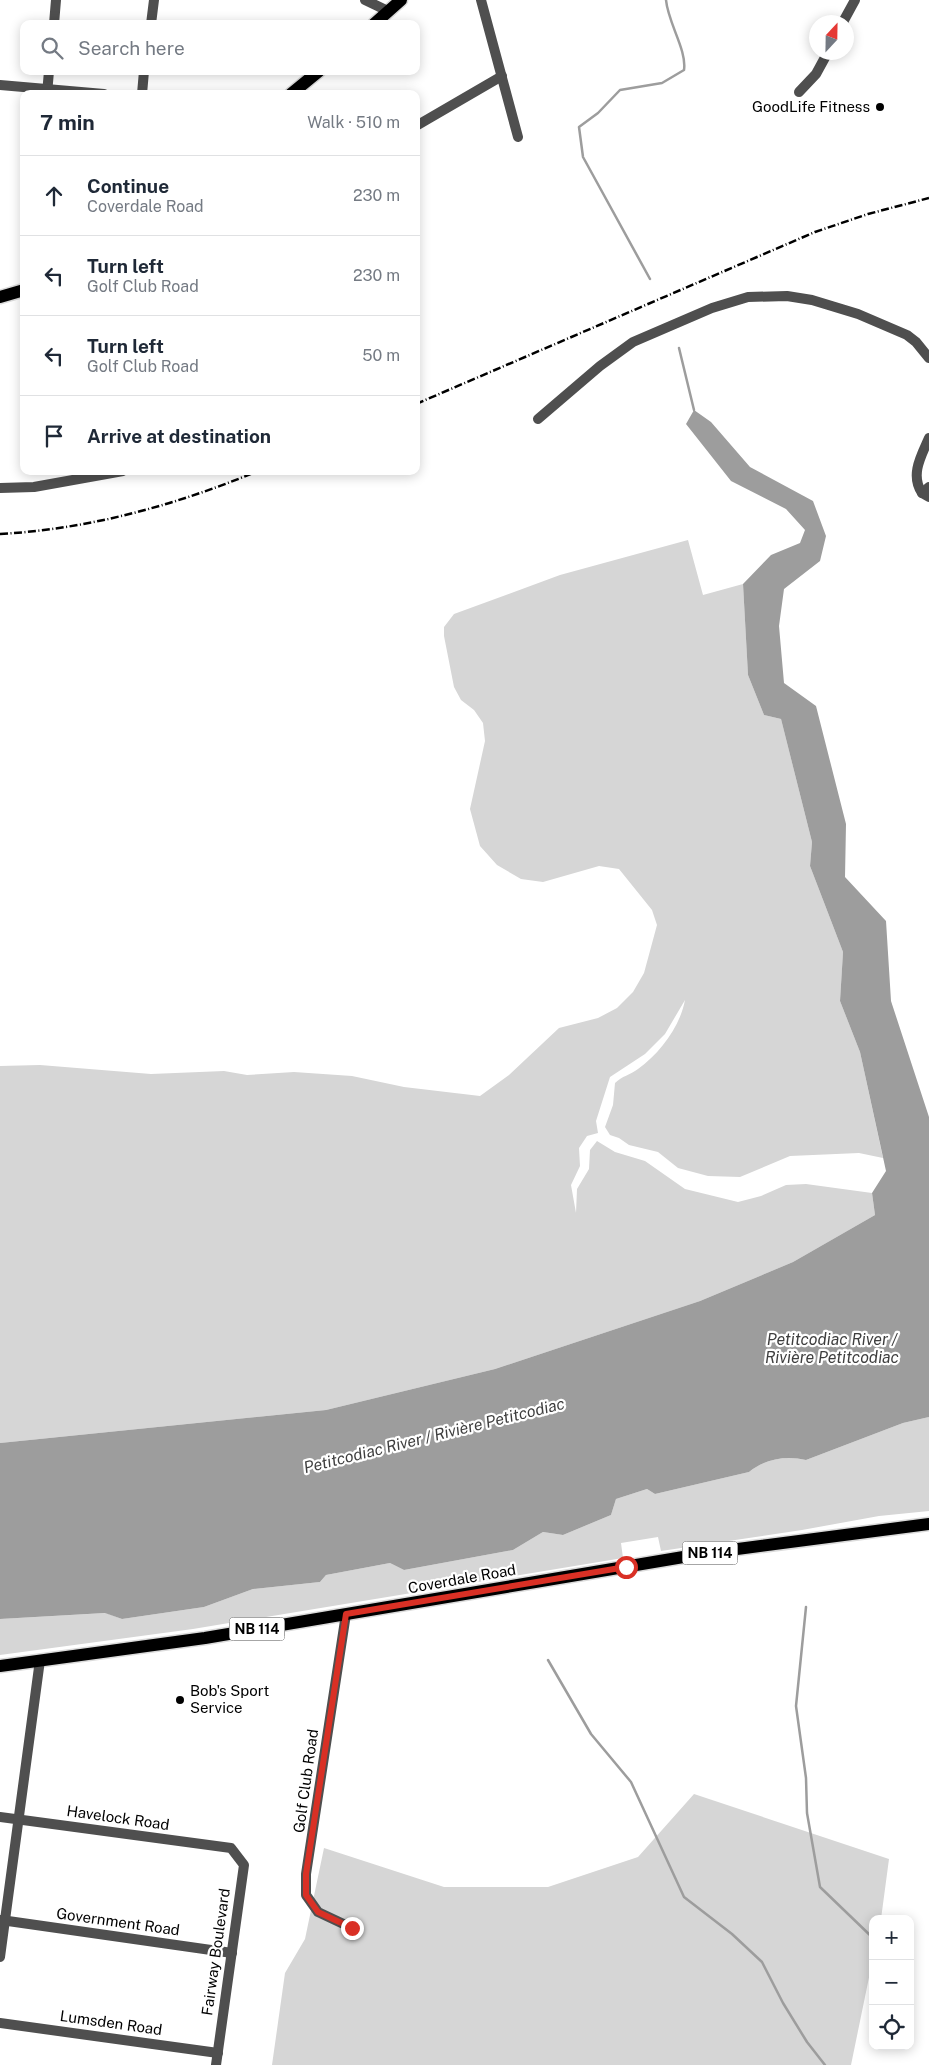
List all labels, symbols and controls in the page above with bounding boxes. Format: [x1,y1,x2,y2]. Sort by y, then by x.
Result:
north arrow [809,15,854,60]
search box [20,20,420,75]
icon: search [38,34,66,62]
text: Search here [78,37,185,59]
place label: GoodLife Fitness [752,98,870,115]
marker: GoodLife Fitness [874,101,886,113]
text: 7 min [40,110,95,135]
text: Walk · 510 m [307,113,400,132]
text: Continue [87,175,169,197]
icon: ahead [40,182,68,210]
text: 230 m [353,186,400,205]
text: Coverdale Road [87,197,204,216]
text: Turn left [87,255,164,277]
icon: left [40,262,68,290]
text: 230 m [353,266,400,285]
text: Golf Club Road [87,277,199,296]
text: Turn left [87,335,164,357]
icon: left [40,342,68,370]
text: 50 m [362,346,400,365]
text: Golf Club Road [87,357,199,376]
icon: arrive [40,422,68,450]
text: Arrive at destination [87,425,271,447]
water label: Petitcodiac River / Rivière Petitcodiac [765,1330,899,1367]
water label: Petitcodiac River / Rivière Petitcodiac [302,1394,567,1477]
road number: NB 114 [682,1542,738,1565]
route start [615,1556,638,1579]
street label: Coverdale Road [407,1561,517,1596]
road number: NB 114 [230,1618,284,1640]
place label: Bob's Sport Service [190,1682,269,1716]
marker: Bob's Sport Service [174,1694,186,1706]
street label: Golf Club Road [290,1728,321,1834]
street label: Havelock Road [66,1802,171,1833]
street label: Fairway Boulevard [198,1887,233,2017]
street label: Government Road [55,1904,181,1939]
map controls [869,1915,914,2050]
button: + [869,1915,914,1960]
route end [341,1917,364,1940]
button: − [869,1960,914,2005]
button: locate [869,2005,914,2050]
street label: Lumsden Road [59,2007,163,2038]

